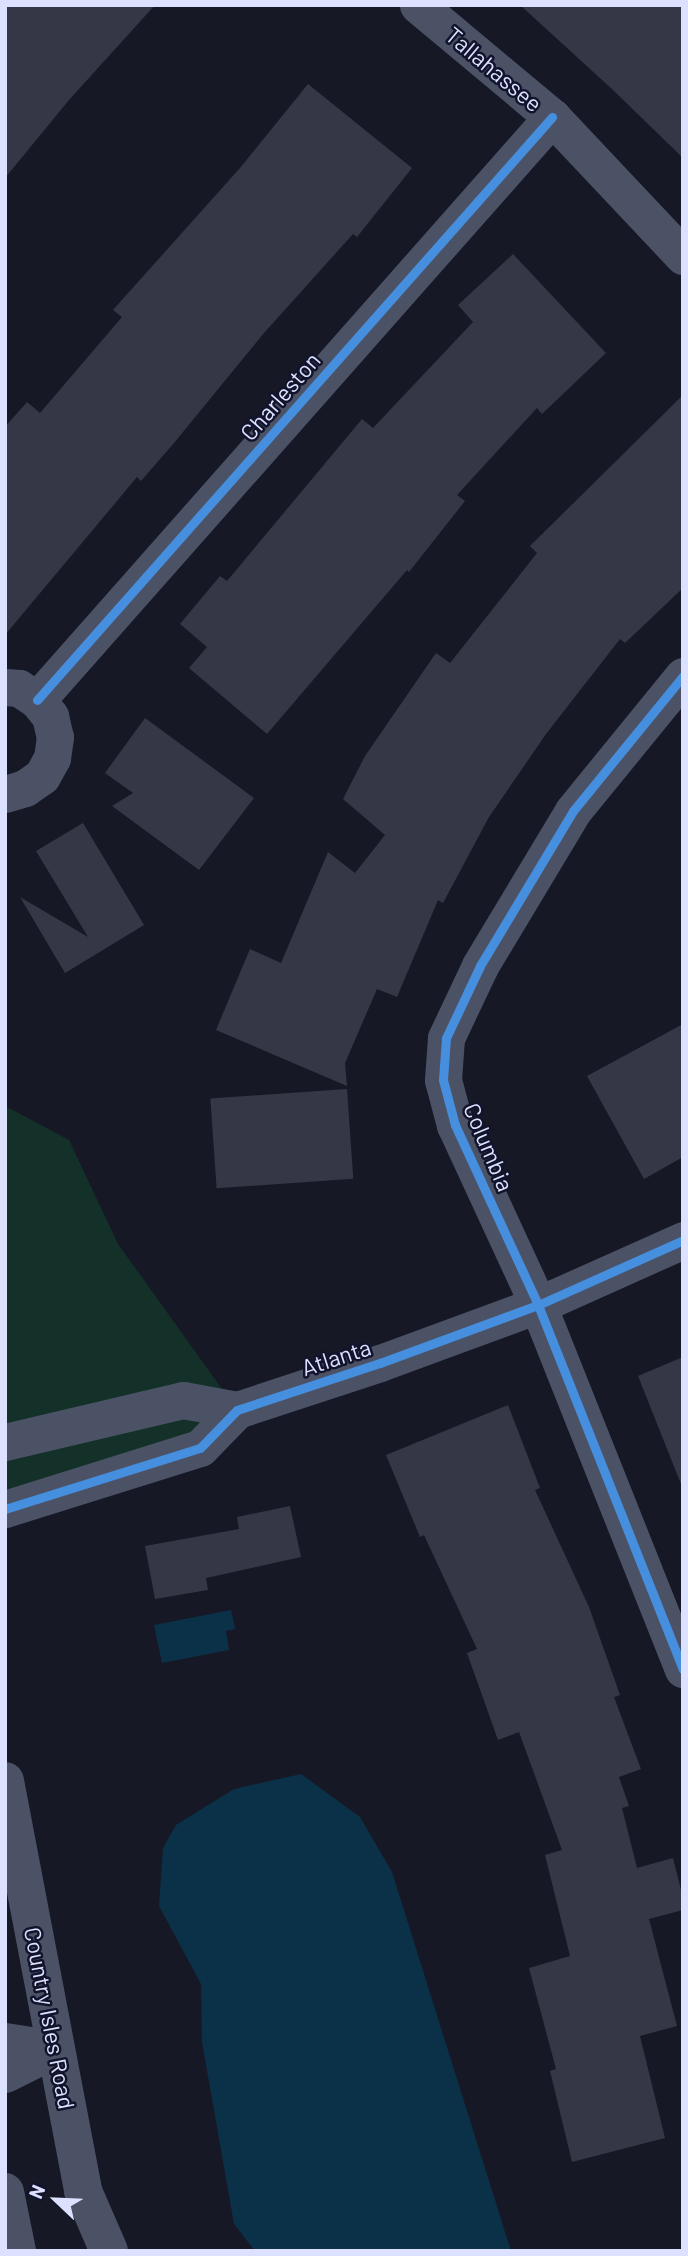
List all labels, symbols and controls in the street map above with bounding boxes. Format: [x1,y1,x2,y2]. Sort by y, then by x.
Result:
street label: Tallahassee [440,21,548,117]
street label: Charleston [234,346,326,446]
street label: Columbia [458,1099,520,1195]
street label: Atlanta [298,1333,374,1381]
street label: Country Isles Road [19,1925,81,2111]
north arrow [21,2165,91,2235]
text: N [23,2181,49,2202]

